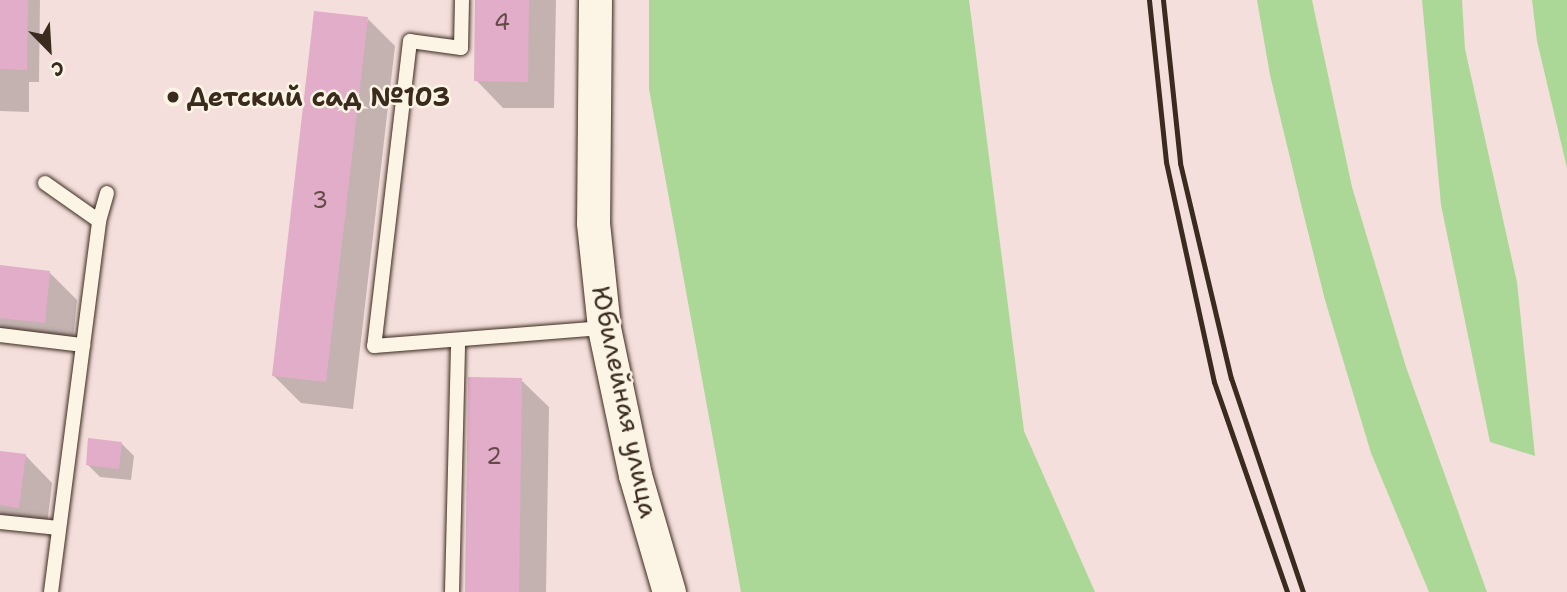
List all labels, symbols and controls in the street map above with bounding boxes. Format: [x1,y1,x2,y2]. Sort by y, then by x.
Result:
house number: 4 [494,8,510,36]
north arrow [14,14,84,84]
text: С [47,55,68,82]
place label: Детский сад №103 [187,81,450,113]
marker: Детский сад №103 [165,89,181,105]
house number: 3 [312,186,328,214]
street label: Юбилейная улица [585,283,665,521]
house number: 2 [486,442,502,470]

